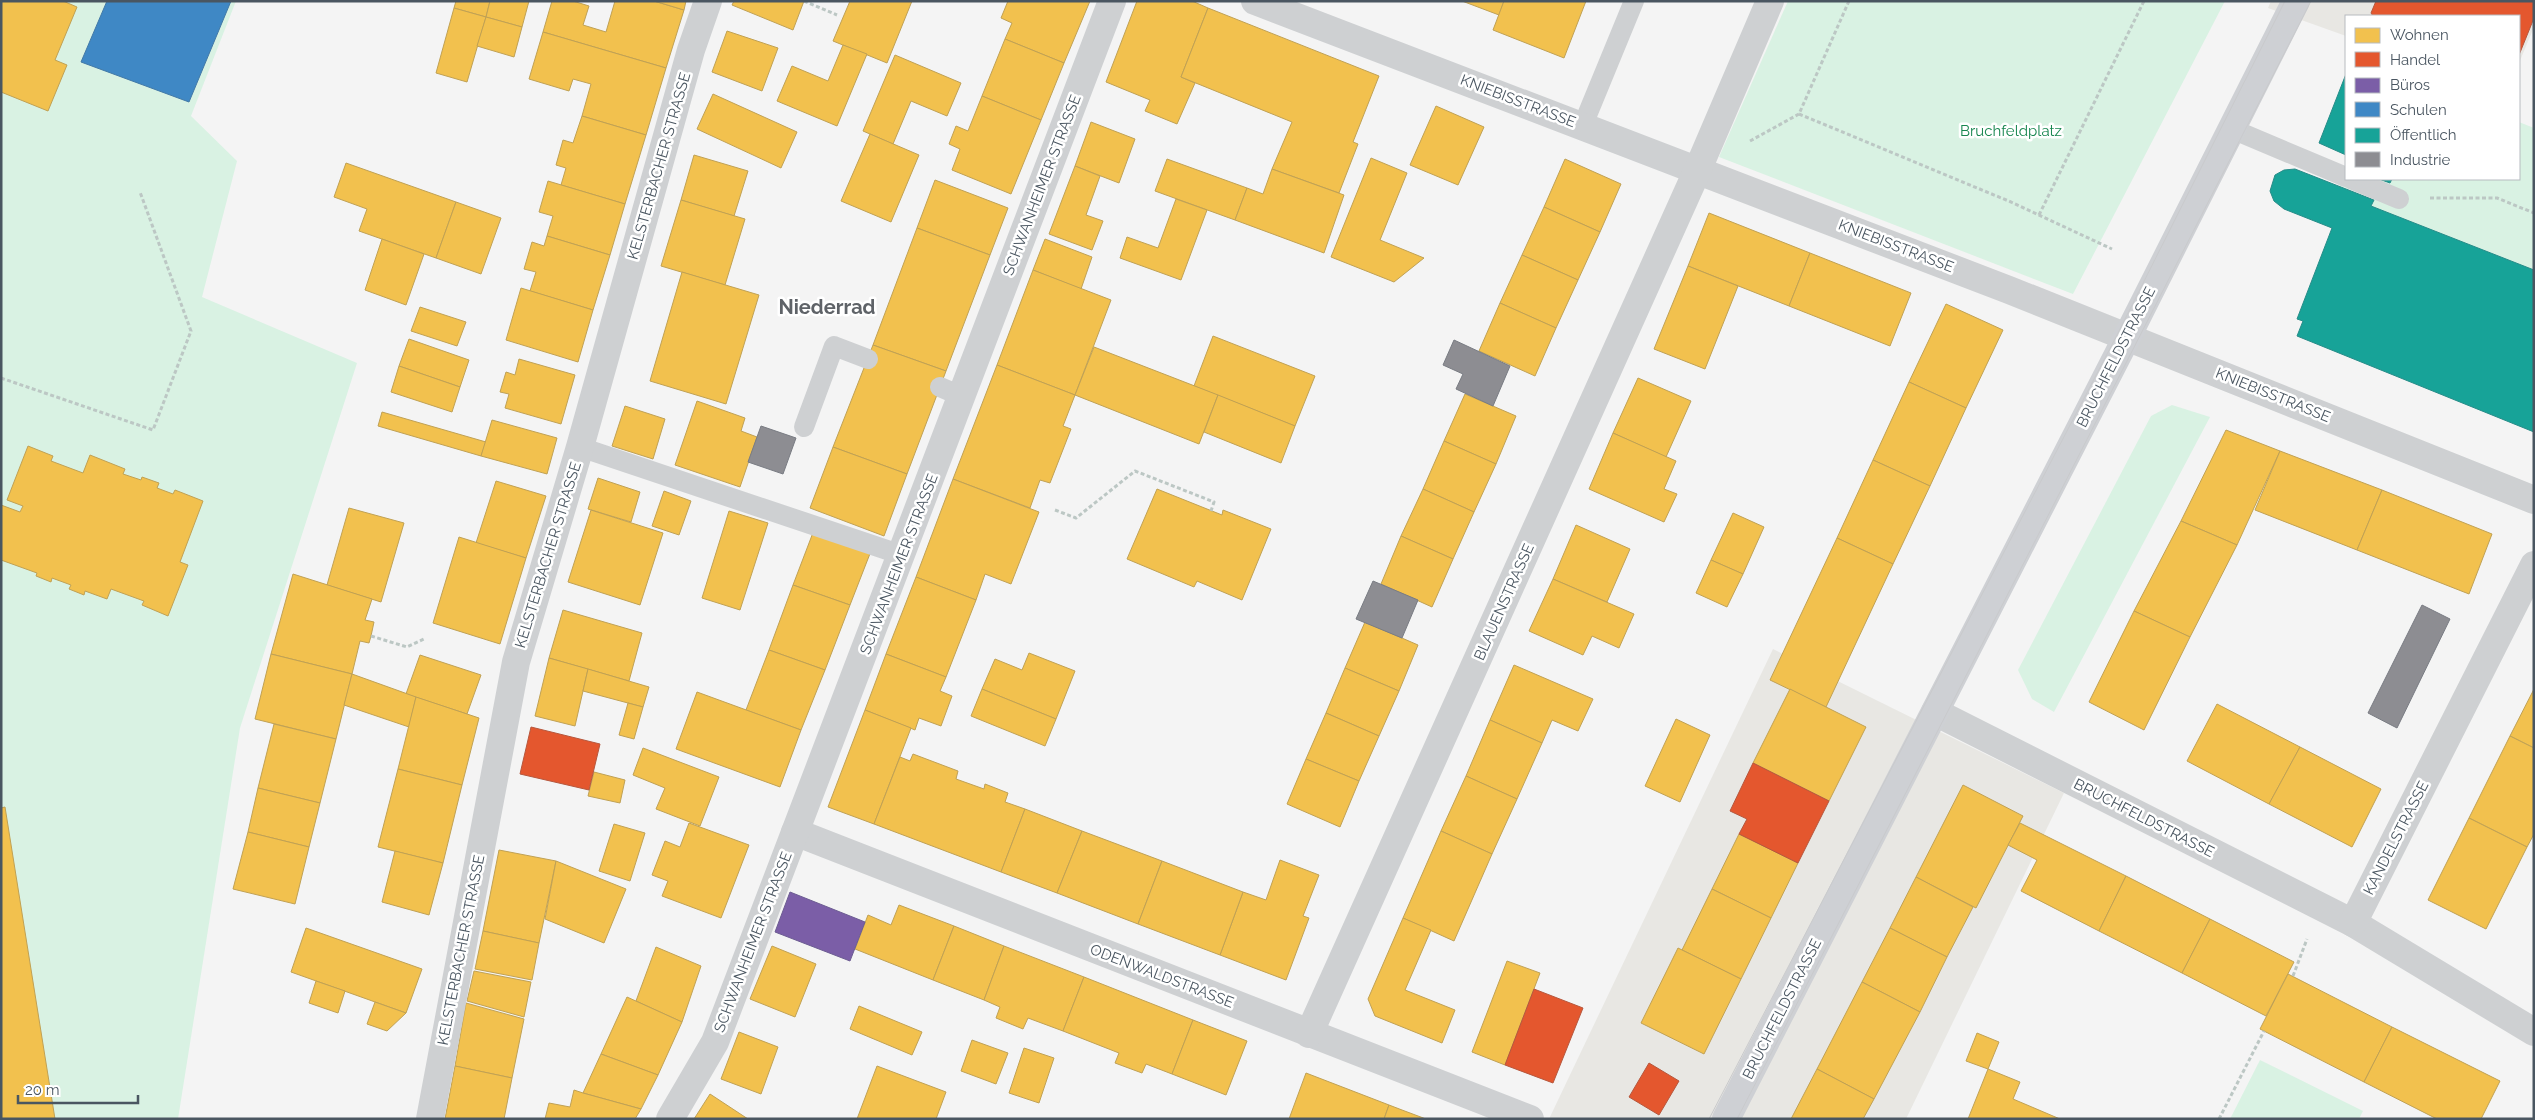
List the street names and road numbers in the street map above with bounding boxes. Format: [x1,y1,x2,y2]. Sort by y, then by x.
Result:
street label: KELSTERBACHER STRASSE [624,70,694,262]
street label: KNIEBISSTRASSE [1458,71,1578,131]
street label: SCHWANHEIMER STRASSE [999,92,1085,278]
street label: KNIEBISSTRASSE [1836,216,1956,276]
street label: BRUCHFELDSTRASSE [2073,284,2159,430]
street label: KNIEBISSTRASSE [2213,364,2333,426]
street label: KELSTERBACHER STRASSE [511,460,585,650]
street label: SCHWANHEIMER STRASSE [856,471,942,657]
street label: BLAUENSTRASSE [1470,541,1538,663]
street label: BRUCHFELDSTRASSE [2071,775,2217,861]
street label: KANDELSTRASSE [2360,778,2432,898]
street label: SCHWANHEIMER STRASSE [710,849,796,1035]
street label: KELSTERBACHER STRASSE [434,853,488,1047]
street label: BRUCHFELDSTRASSE [1739,936,1825,1082]
street label: ODENWALDSTRASSE [1088,940,1236,1012]

